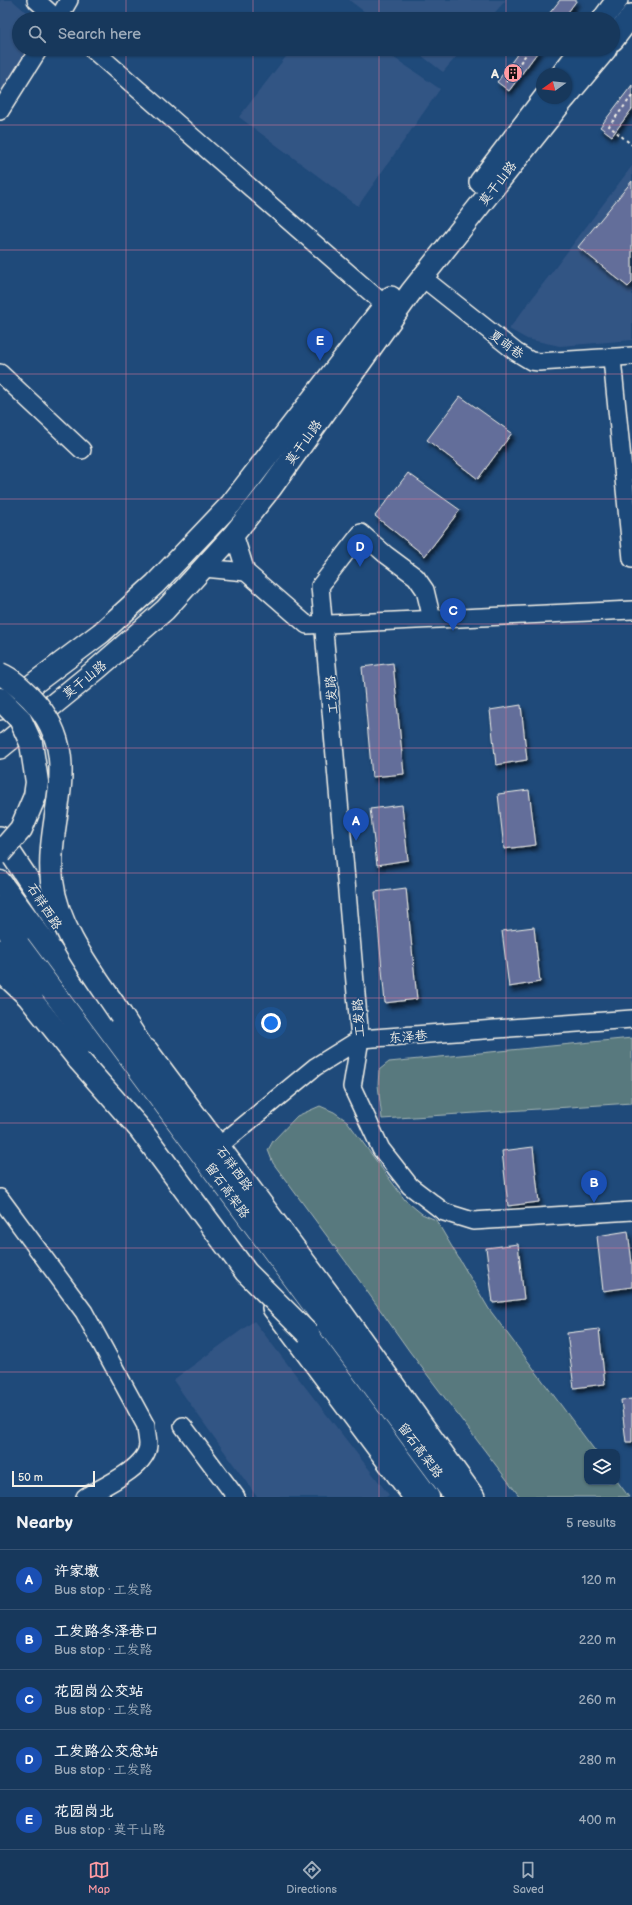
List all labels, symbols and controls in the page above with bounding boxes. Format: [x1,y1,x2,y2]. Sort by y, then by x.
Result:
search box [12,12,620,56]
icon: search [26,23,48,45]
text: Search here [58,25,141,44]
building icon: A [502,62,524,84]
place label: A [490,66,499,82]
north arrow [536,68,572,104]
street label: 莫干山路 [475,158,520,209]
street label: 夏萌巷 [486,327,527,363]
pin: E [307,328,333,361]
street label: 莫干山路 [282,417,326,468]
pin: D [347,534,373,567]
pin: C [440,598,466,631]
street label: 莫干山路 [59,657,110,702]
street label: 工发路 [322,675,342,715]
pin: A [343,808,369,841]
street label: 石祥西路 [23,880,65,933]
street label: 工发路 [350,998,368,1038]
your location [261,1013,281,1033]
street label: 东泽巷 [388,1028,428,1046]
street label: 石祥西路 [212,1143,256,1194]
street label: 留石高架路 [202,1160,253,1222]
pin: B [581,1170,607,1203]
street label: 留石高架路 [394,1420,446,1481]
map controls [584,1449,620,1485]
button: layers [584,1449,620,1485]
scale bar [12,1469,95,1488]
text: 50 m [18,1471,43,1484]
text: Nearby [16,1513,73,1533]
text: 5 results [566,1515,616,1531]
text: 许家墩 [54,1562,99,1581]
text: A [25,1572,33,1588]
text: 120 m [581,1572,616,1588]
text: Bus stop · 工发路 [54,1582,153,1598]
text: 工发路冬泽巷口 [54,1622,159,1641]
text: B [24,1632,34,1648]
text: 220 m [579,1632,616,1648]
text: Bus stop · 工发路 [54,1642,153,1658]
text: 花园岗公交站 [54,1682,144,1701]
text: C [24,1692,34,1708]
text: 260 m [578,1692,616,1708]
text: Bus stop · 工发路 [54,1702,153,1718]
text: 工发路公交总站 [54,1742,159,1761]
text: D [24,1752,34,1768]
text: 280 m [579,1752,616,1768]
text: Bus stop · 工发路 [54,1762,153,1778]
text: 花园岗北 [54,1802,114,1821]
text: E [25,1812,33,1828]
text: 400 m [579,1812,616,1828]
text: Bus stop · 莫干山路 [54,1822,166,1838]
tab: Map [88,1859,110,1896]
tab: Directions [286,1859,337,1896]
tab: Saved [513,1859,544,1896]

